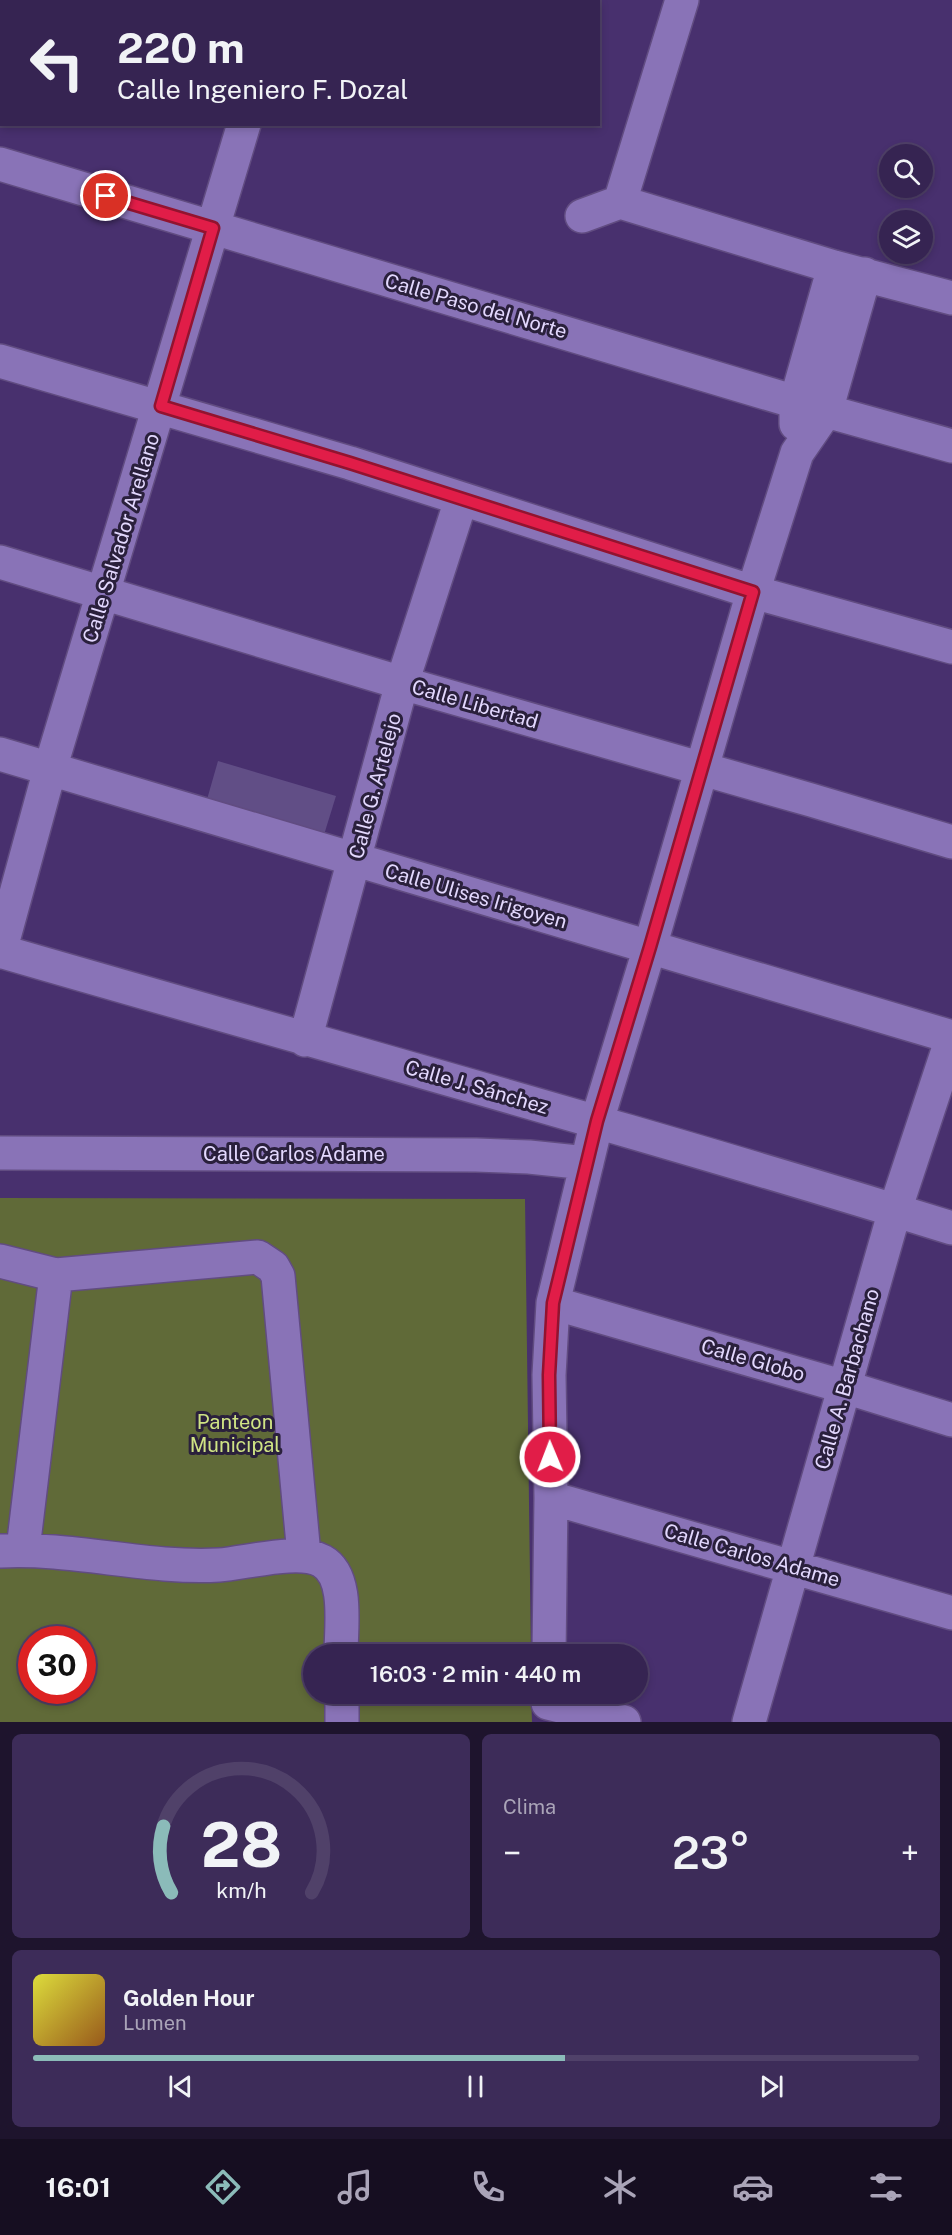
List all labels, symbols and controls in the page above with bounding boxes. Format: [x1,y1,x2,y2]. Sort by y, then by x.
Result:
text: 220 m [117,23,245,72]
icon: left [18,24,96,102]
text: Calle Ingeniero F. Dozal [117,73,409,105]
map controls [879,144,933,264]
button: search [879,144,933,198]
pin [80,170,131,221]
icon: arrive [89,179,122,212]
button: layers [879,210,933,264]
street label: Calle Paso del Norte [382,269,570,343]
street label: Calle Salvador Arellano [78,430,164,646]
street label: Calle Libertad [409,675,541,733]
street label: Calle G. Artelejo [344,710,406,862]
street label: Calle Ulises Irigoyen [382,859,570,933]
street label: Calle J. Sánchez [403,1055,551,1119]
street label: Calle Carlos Adame [203,1142,385,1166]
street label: Calle A. Barbachano [810,1286,884,1472]
street label: Calle Globo [698,1334,808,1386]
park label: Panteon Municipal [190,1410,280,1457]
position arrow [518,1425,582,1489]
street label: Calle Carlos Adame [661,1518,843,1592]
speed limit sign: 30 [18,1626,96,1704]
text: 16:03 · 2 min · 440 m [370,1661,581,1687]
text: Clima [503,1795,556,1819]
text: 28 [200,1808,282,1881]
text: 23° [672,1826,750,1879]
text: − [503,1834,521,1872]
text: + [901,1834,919,1872]
text: km/h [216,1878,266,1903]
text: Golden Hour [123,1985,254,2011]
text: Lumen [123,2011,187,2035]
icon: previous [164,2070,197,2103]
icon: pause [459,2070,492,2103]
icon: next [755,2070,788,2103]
icon: directions [202,2166,244,2208]
icon: music [334,2166,376,2208]
icon: phone [467,2166,509,2208]
icon: climate [599,2166,641,2208]
icon: car [732,2166,774,2208]
icon: filters [865,2166,907,2208]
text: 16:01 [45,2171,111,2203]

